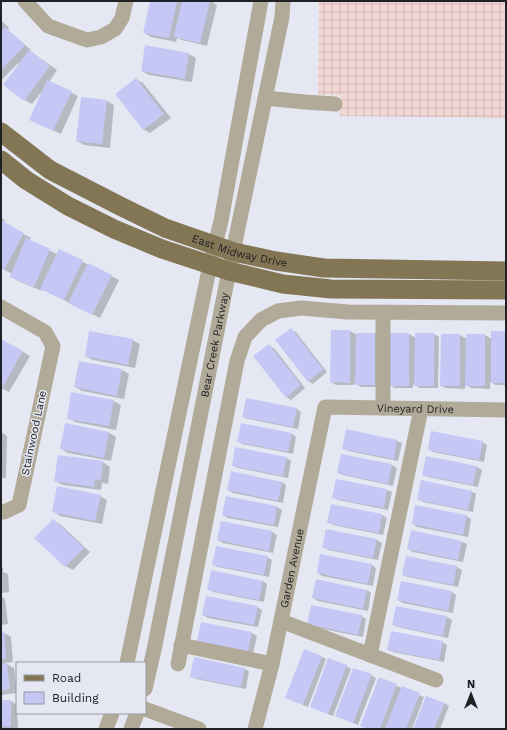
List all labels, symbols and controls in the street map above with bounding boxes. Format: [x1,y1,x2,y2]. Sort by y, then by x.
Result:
street label: East Midway Drive [190,231,288,269]
street label: Bear Creek Parkway [198,291,231,398]
street label: Stainwood Lane [19,389,49,477]
street label: Vineyard Drive [377,401,454,416]
street label: Garden Avenue [277,527,306,609]
legend [16,662,146,714]
text: Road [52,671,81,685]
north arrow [451,674,491,714]
text: N [467,678,475,691]
text: Building [52,691,99,705]

